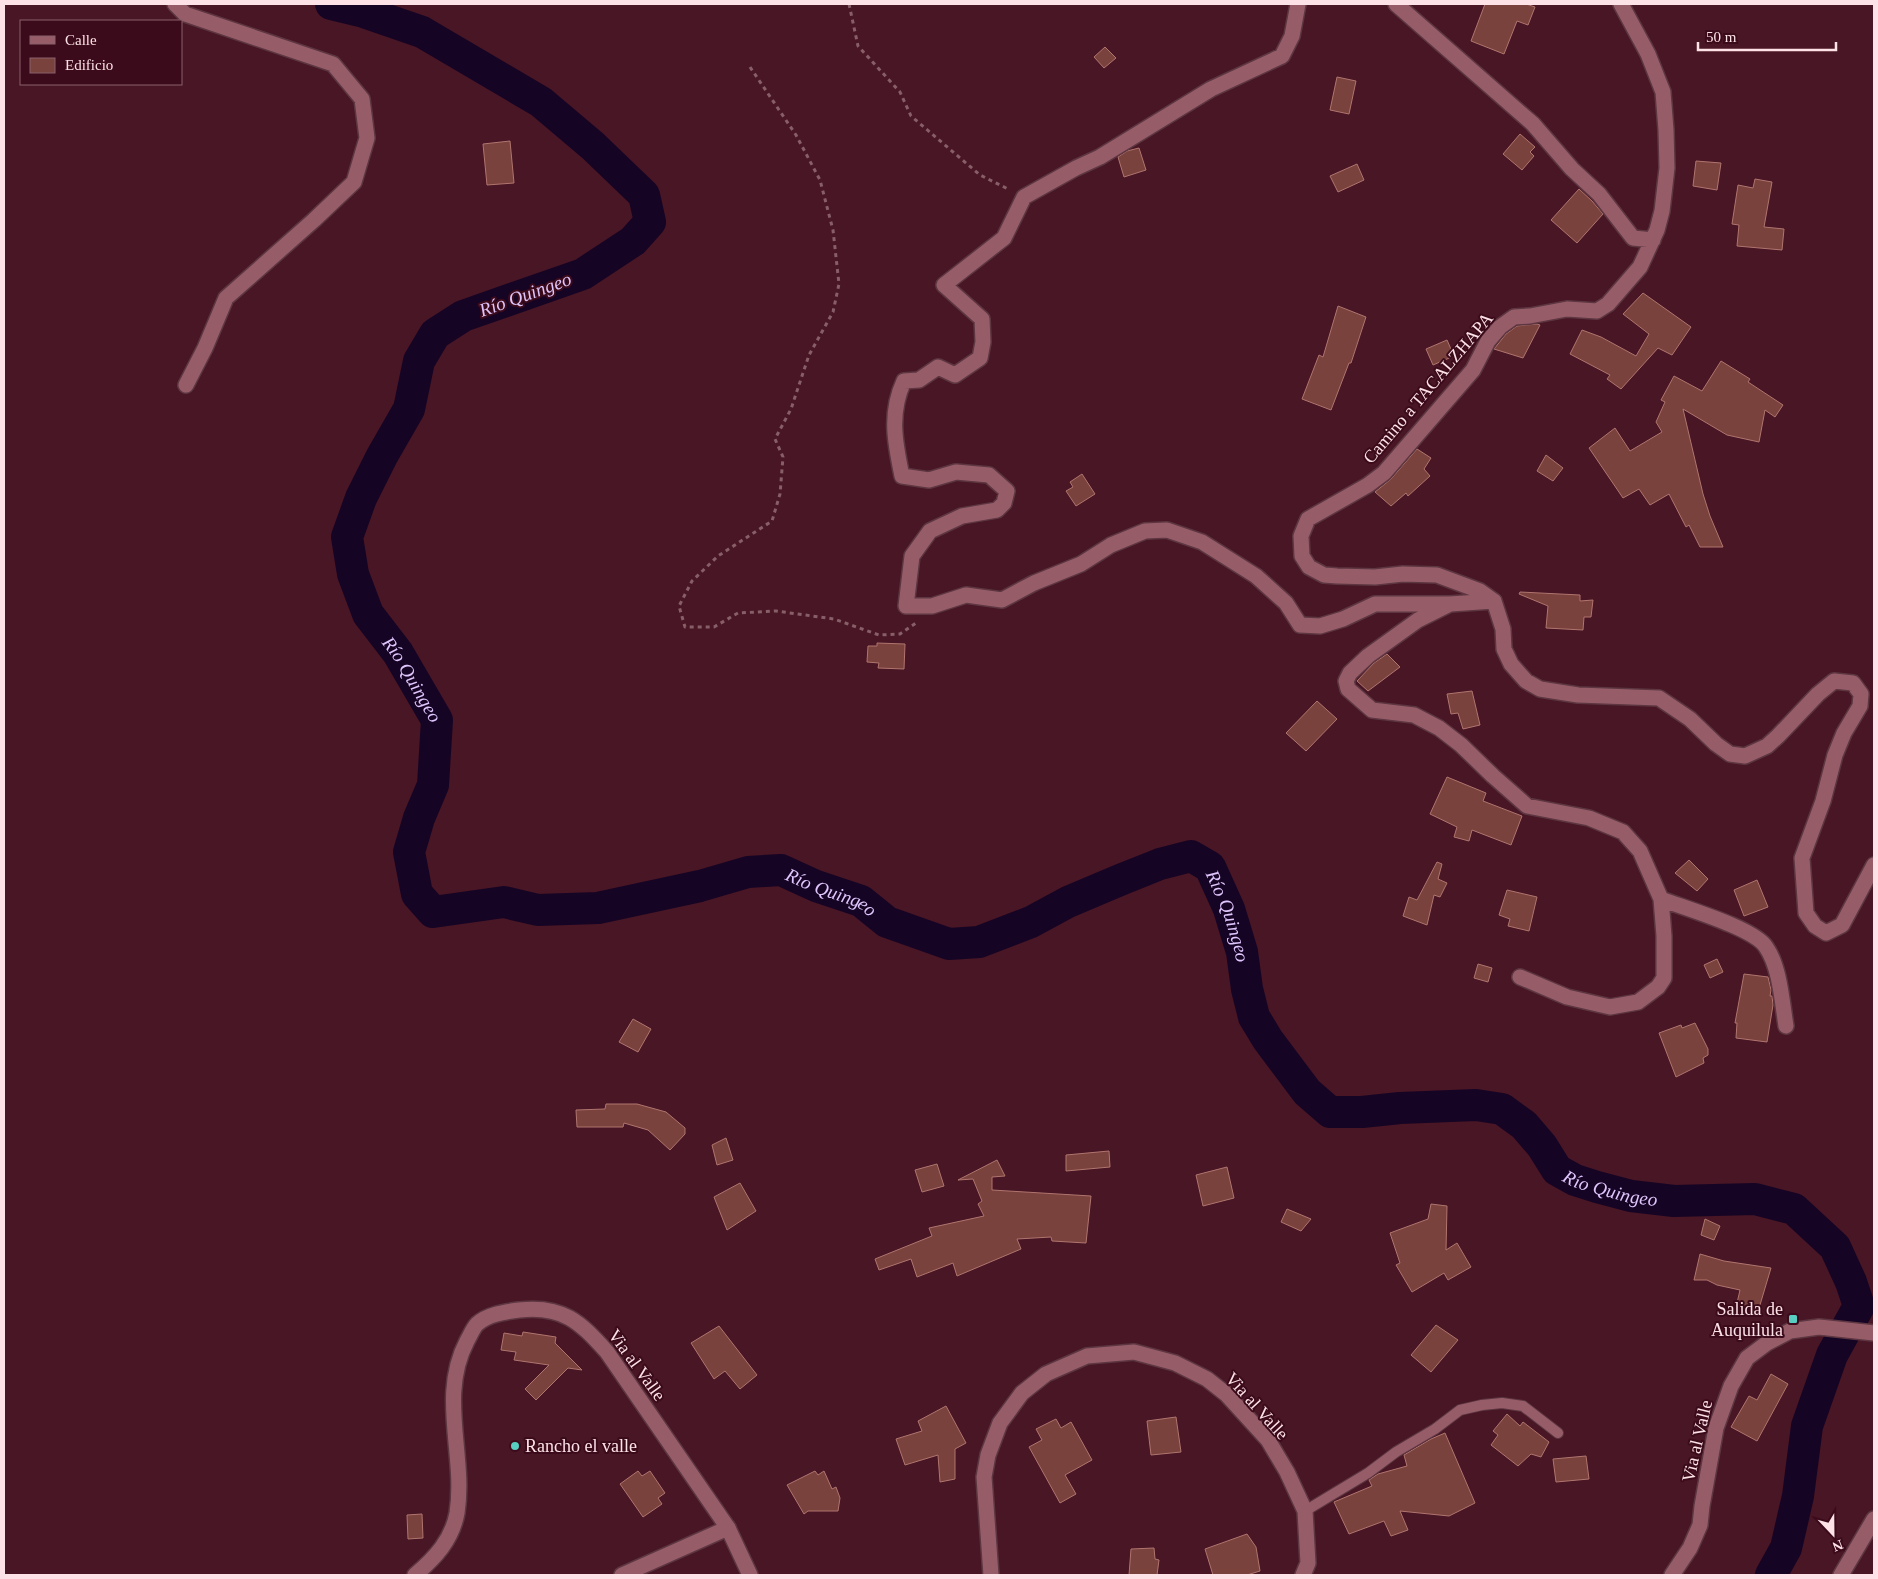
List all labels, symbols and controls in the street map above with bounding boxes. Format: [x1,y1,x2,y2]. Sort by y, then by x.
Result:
legend [20,20,182,85]
scale bar [1698,20,1836,52]
text: 50 m [1706,29,1737,45]
text: Calle [65,32,97,48]
text: Edificio [65,57,113,73]
water label: Río Quingeo [475,268,574,321]
street label: Camino a TACALZHAPA [1359,309,1497,467]
water label: Río Quingeo [377,632,446,726]
water label: Río Quingeo [782,863,881,921]
water label: Río Quingeo [1201,866,1253,963]
water label: Río Quingeo [1559,1165,1659,1210]
place label: Salida de Auquilula [1711,1299,1783,1340]
marker: Salida de Auquilula [1787,1313,1799,1325]
street label: Via al Valle [604,1325,670,1405]
street label: Via al Valle [1222,1368,1292,1444]
street label: Via al Valle [1678,1398,1716,1484]
place label: Rancho el valle [525,1436,637,1456]
marker: Rancho el valle [509,1440,521,1452]
north arrow [1808,1509,1858,1559]
text: N [1830,1537,1845,1554]

